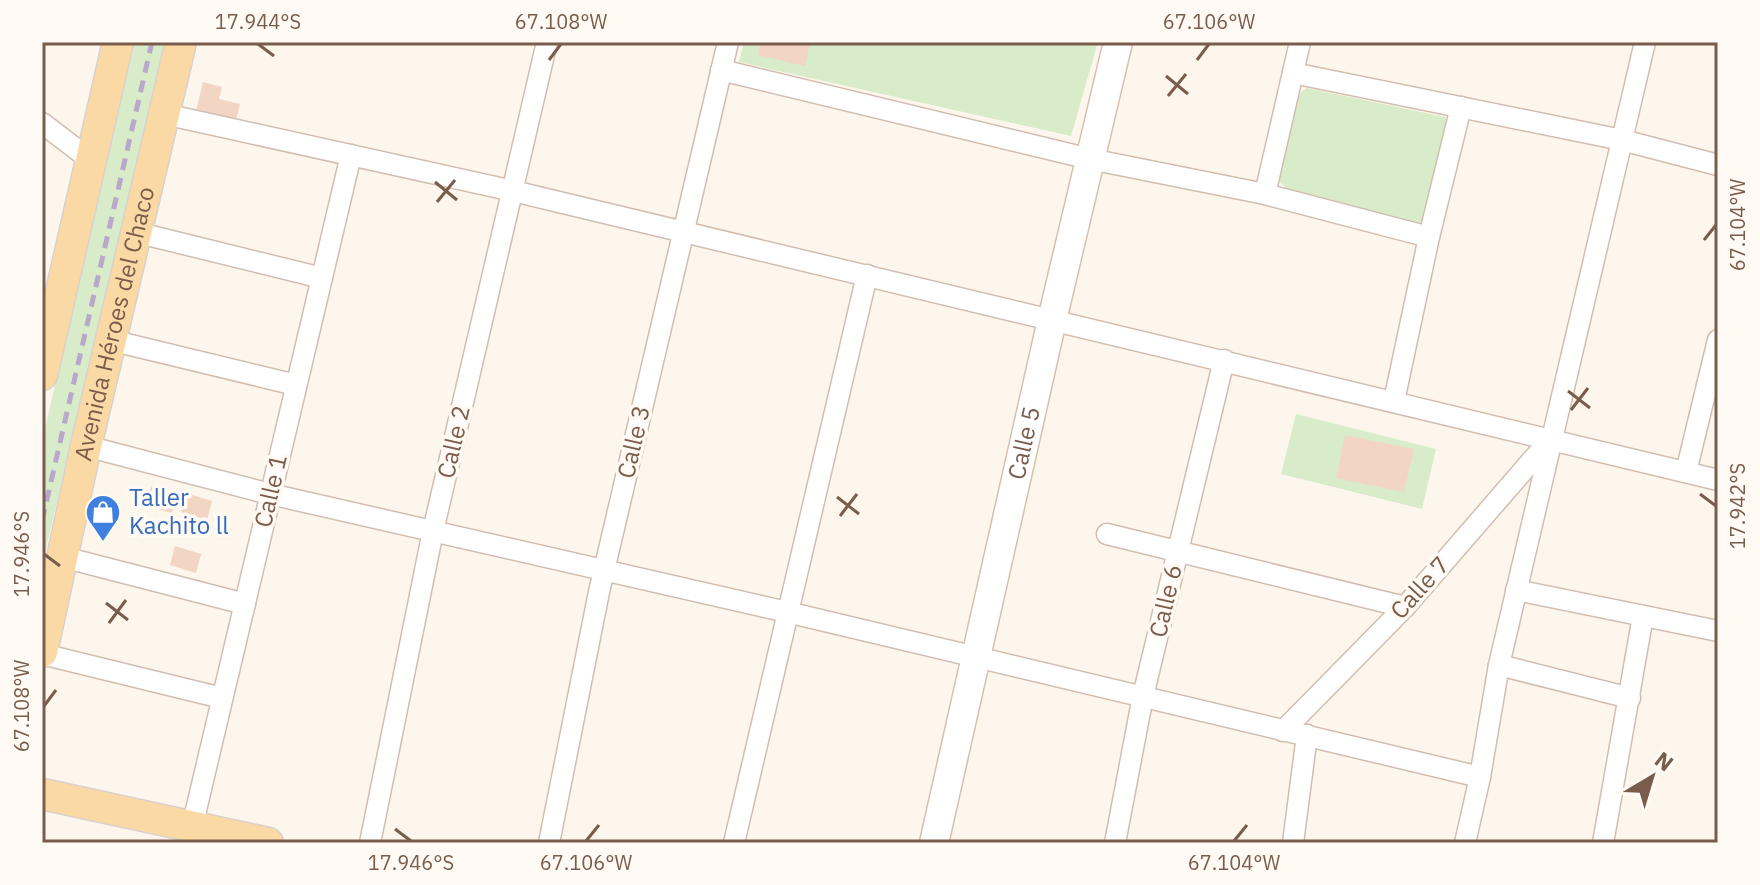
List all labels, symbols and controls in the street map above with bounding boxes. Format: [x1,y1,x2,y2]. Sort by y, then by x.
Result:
text: 17.944°S [215,8,301,35]
text: 67.108°W [515,8,607,35]
text: 67.106°W [1163,8,1255,35]
text: 67.104°W [1724,179,1751,271]
street label: Avenida Héroes del Chaco [66,183,161,464]
street label: Calle 2 [429,402,477,481]
street label: Calle 3 [609,402,657,481]
street label: Calle 5 [1000,403,1047,482]
street label: Calle 1 [246,451,294,530]
text: 17.942°S [1724,463,1751,549]
place label: Taller Kachito ll [129,481,229,541]
shop icon: Taller Kachito ll [84,493,122,543]
text: 17.946°S [8,511,35,597]
street label: Calle 7 [1383,549,1456,625]
street label: Calle 6 [1141,561,1189,640]
text: 67.108°W [8,660,35,752]
north arrow [1612,737,1692,817]
text: N [1649,745,1680,777]
text: 17.946°S [368,849,454,876]
text: 67.106°W [540,849,632,876]
text: 67.104°W [1188,849,1280,876]

